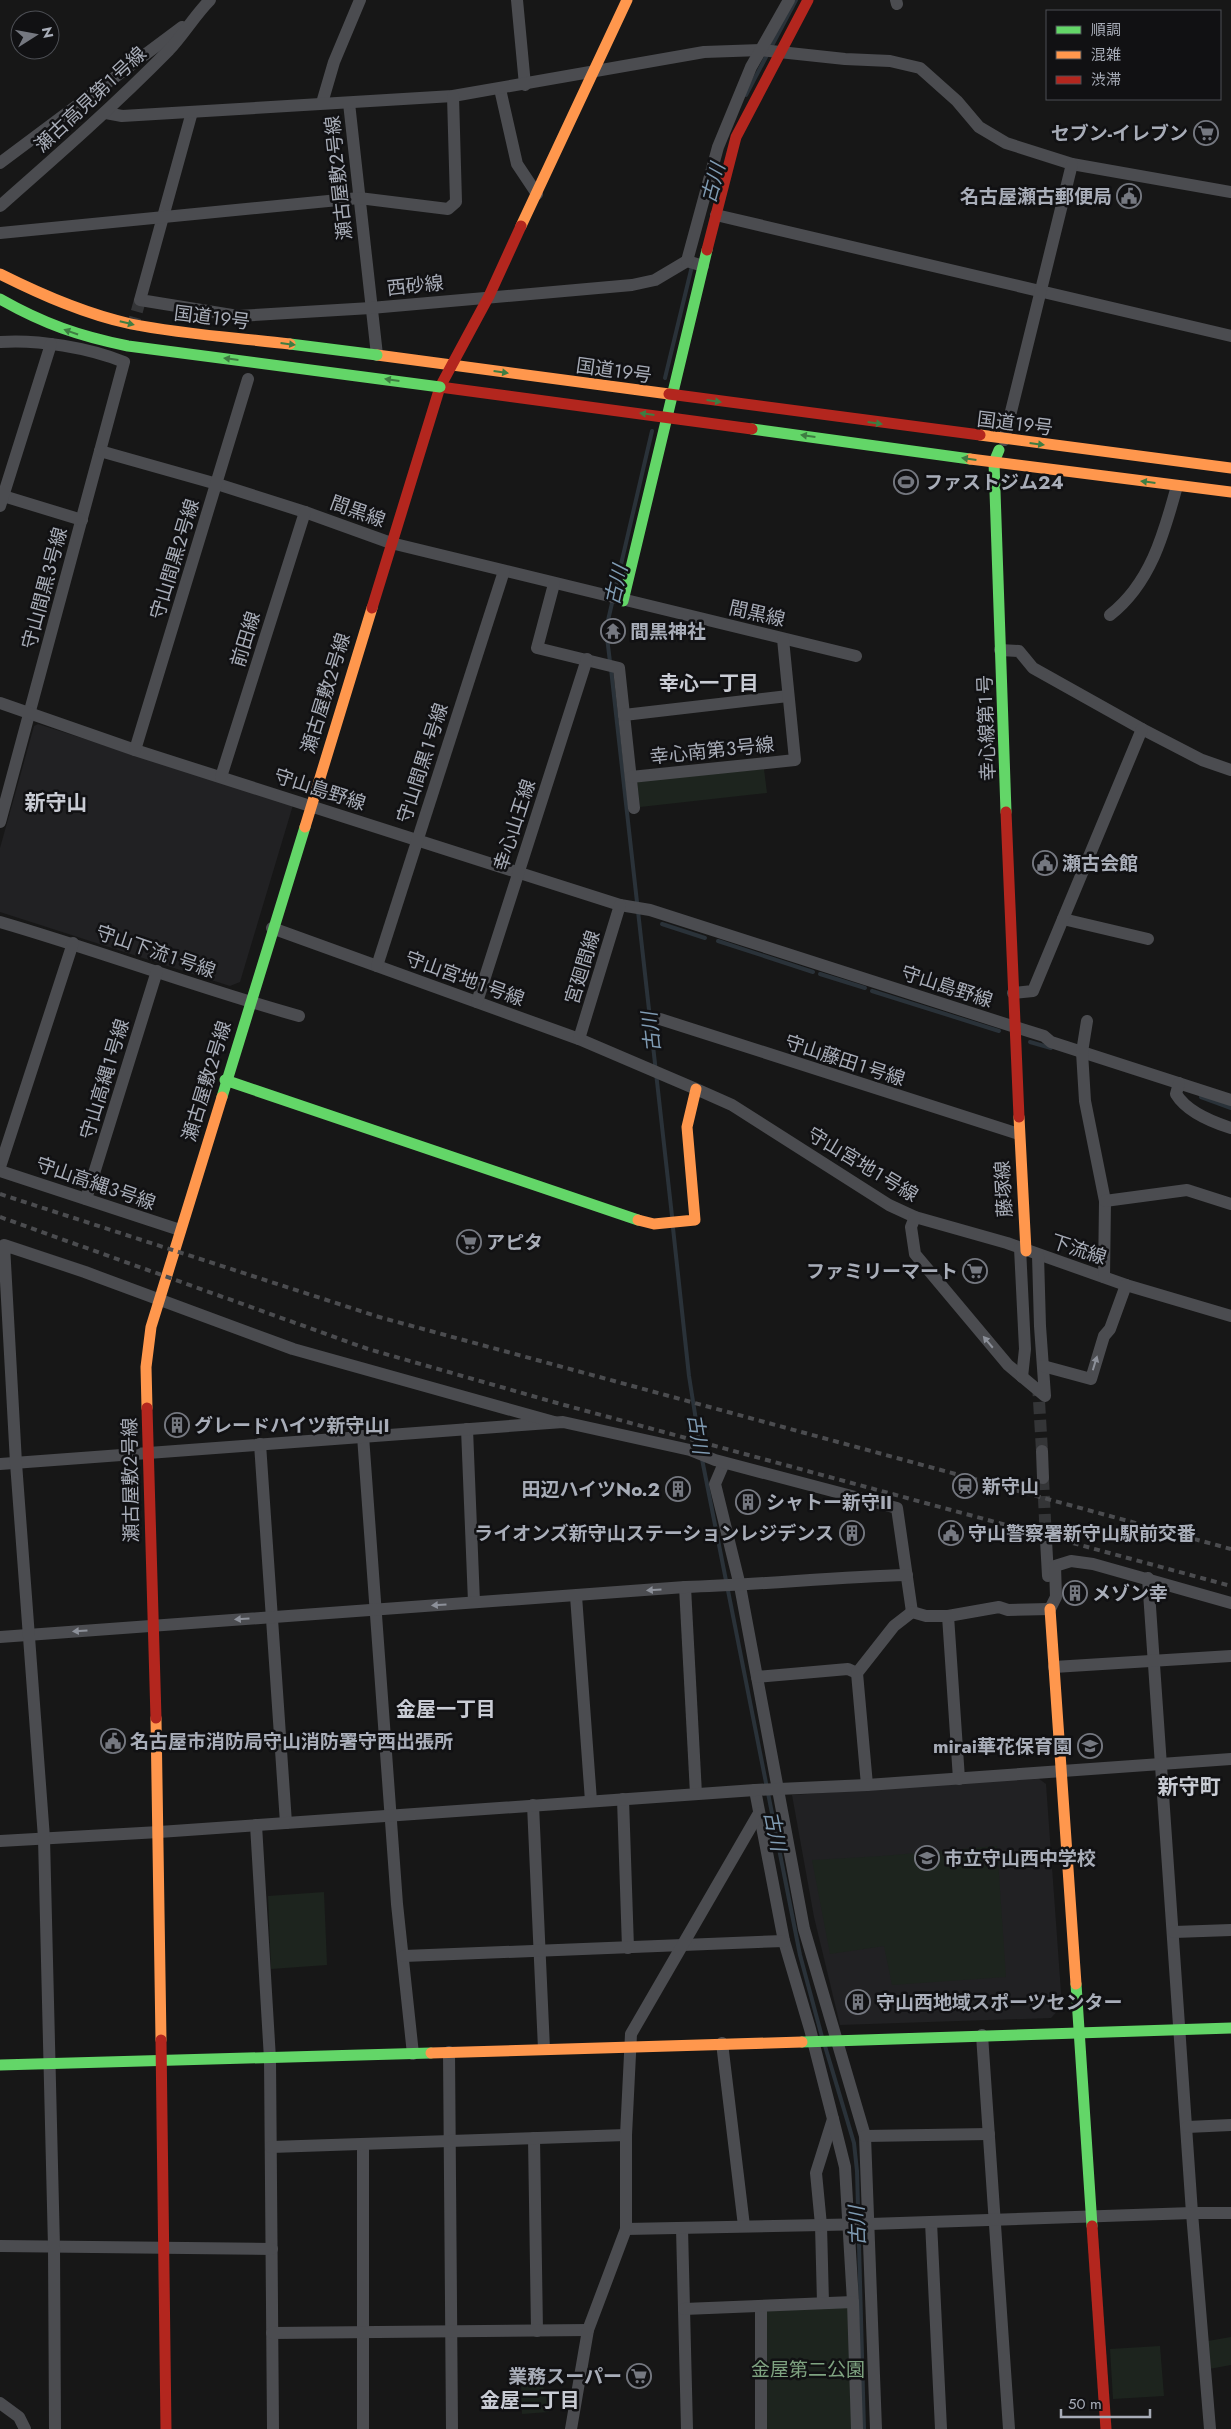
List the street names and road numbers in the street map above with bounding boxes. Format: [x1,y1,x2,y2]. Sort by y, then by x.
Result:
street label: 瀬古高見第１号線 [28,40,152,158]
street label: 瀬古屋敷２号線 [319,114,358,242]
street label: 西砂線 [385,269,445,302]
street label: 国道19号 [172,299,252,336]
street label: 国道19号 [574,352,654,389]
street label: 国道19号 [975,405,1055,442]
street label: 間黒線 [326,489,389,534]
street label: 守山間黒２号線 [143,495,206,623]
street label: 守山間黒３号線 [15,524,74,652]
street label: 間黒線 [726,594,788,633]
street label: 前田線 [224,608,267,670]
street label: 瀬古屋敷２号線 [294,629,357,757]
street label: 幸心線第１号 [971,675,1002,781]
street label: 守山間黒１号線 [390,700,455,827]
street label: 幸心南第３号線 [648,731,776,770]
street label: 守山島野線 [270,762,369,817]
street label: 幸心山王線 [487,776,542,875]
street label: 守山下流１号線 [92,918,219,985]
street label: 宮廻間線 [558,927,607,1007]
street label: 守山宮地１号線 [401,944,528,1013]
street label: 守山島野線 [897,959,996,1014]
street label: 守山高縄１号線 [73,1015,136,1143]
street label: 瀬古屋敷２号線 [175,1017,238,1145]
street label: 守山藤田１号線 [781,1028,908,1093]
street label: 守山宮地１号線 [802,1121,923,1208]
street label: 守山高縄３号線 [32,1150,159,1217]
street label: 藤塚線 [989,1160,1018,1218]
street label: 下流線 [1048,1228,1110,1271]
street label: 瀬古屋敷２号線 [116,1417,145,1543]

